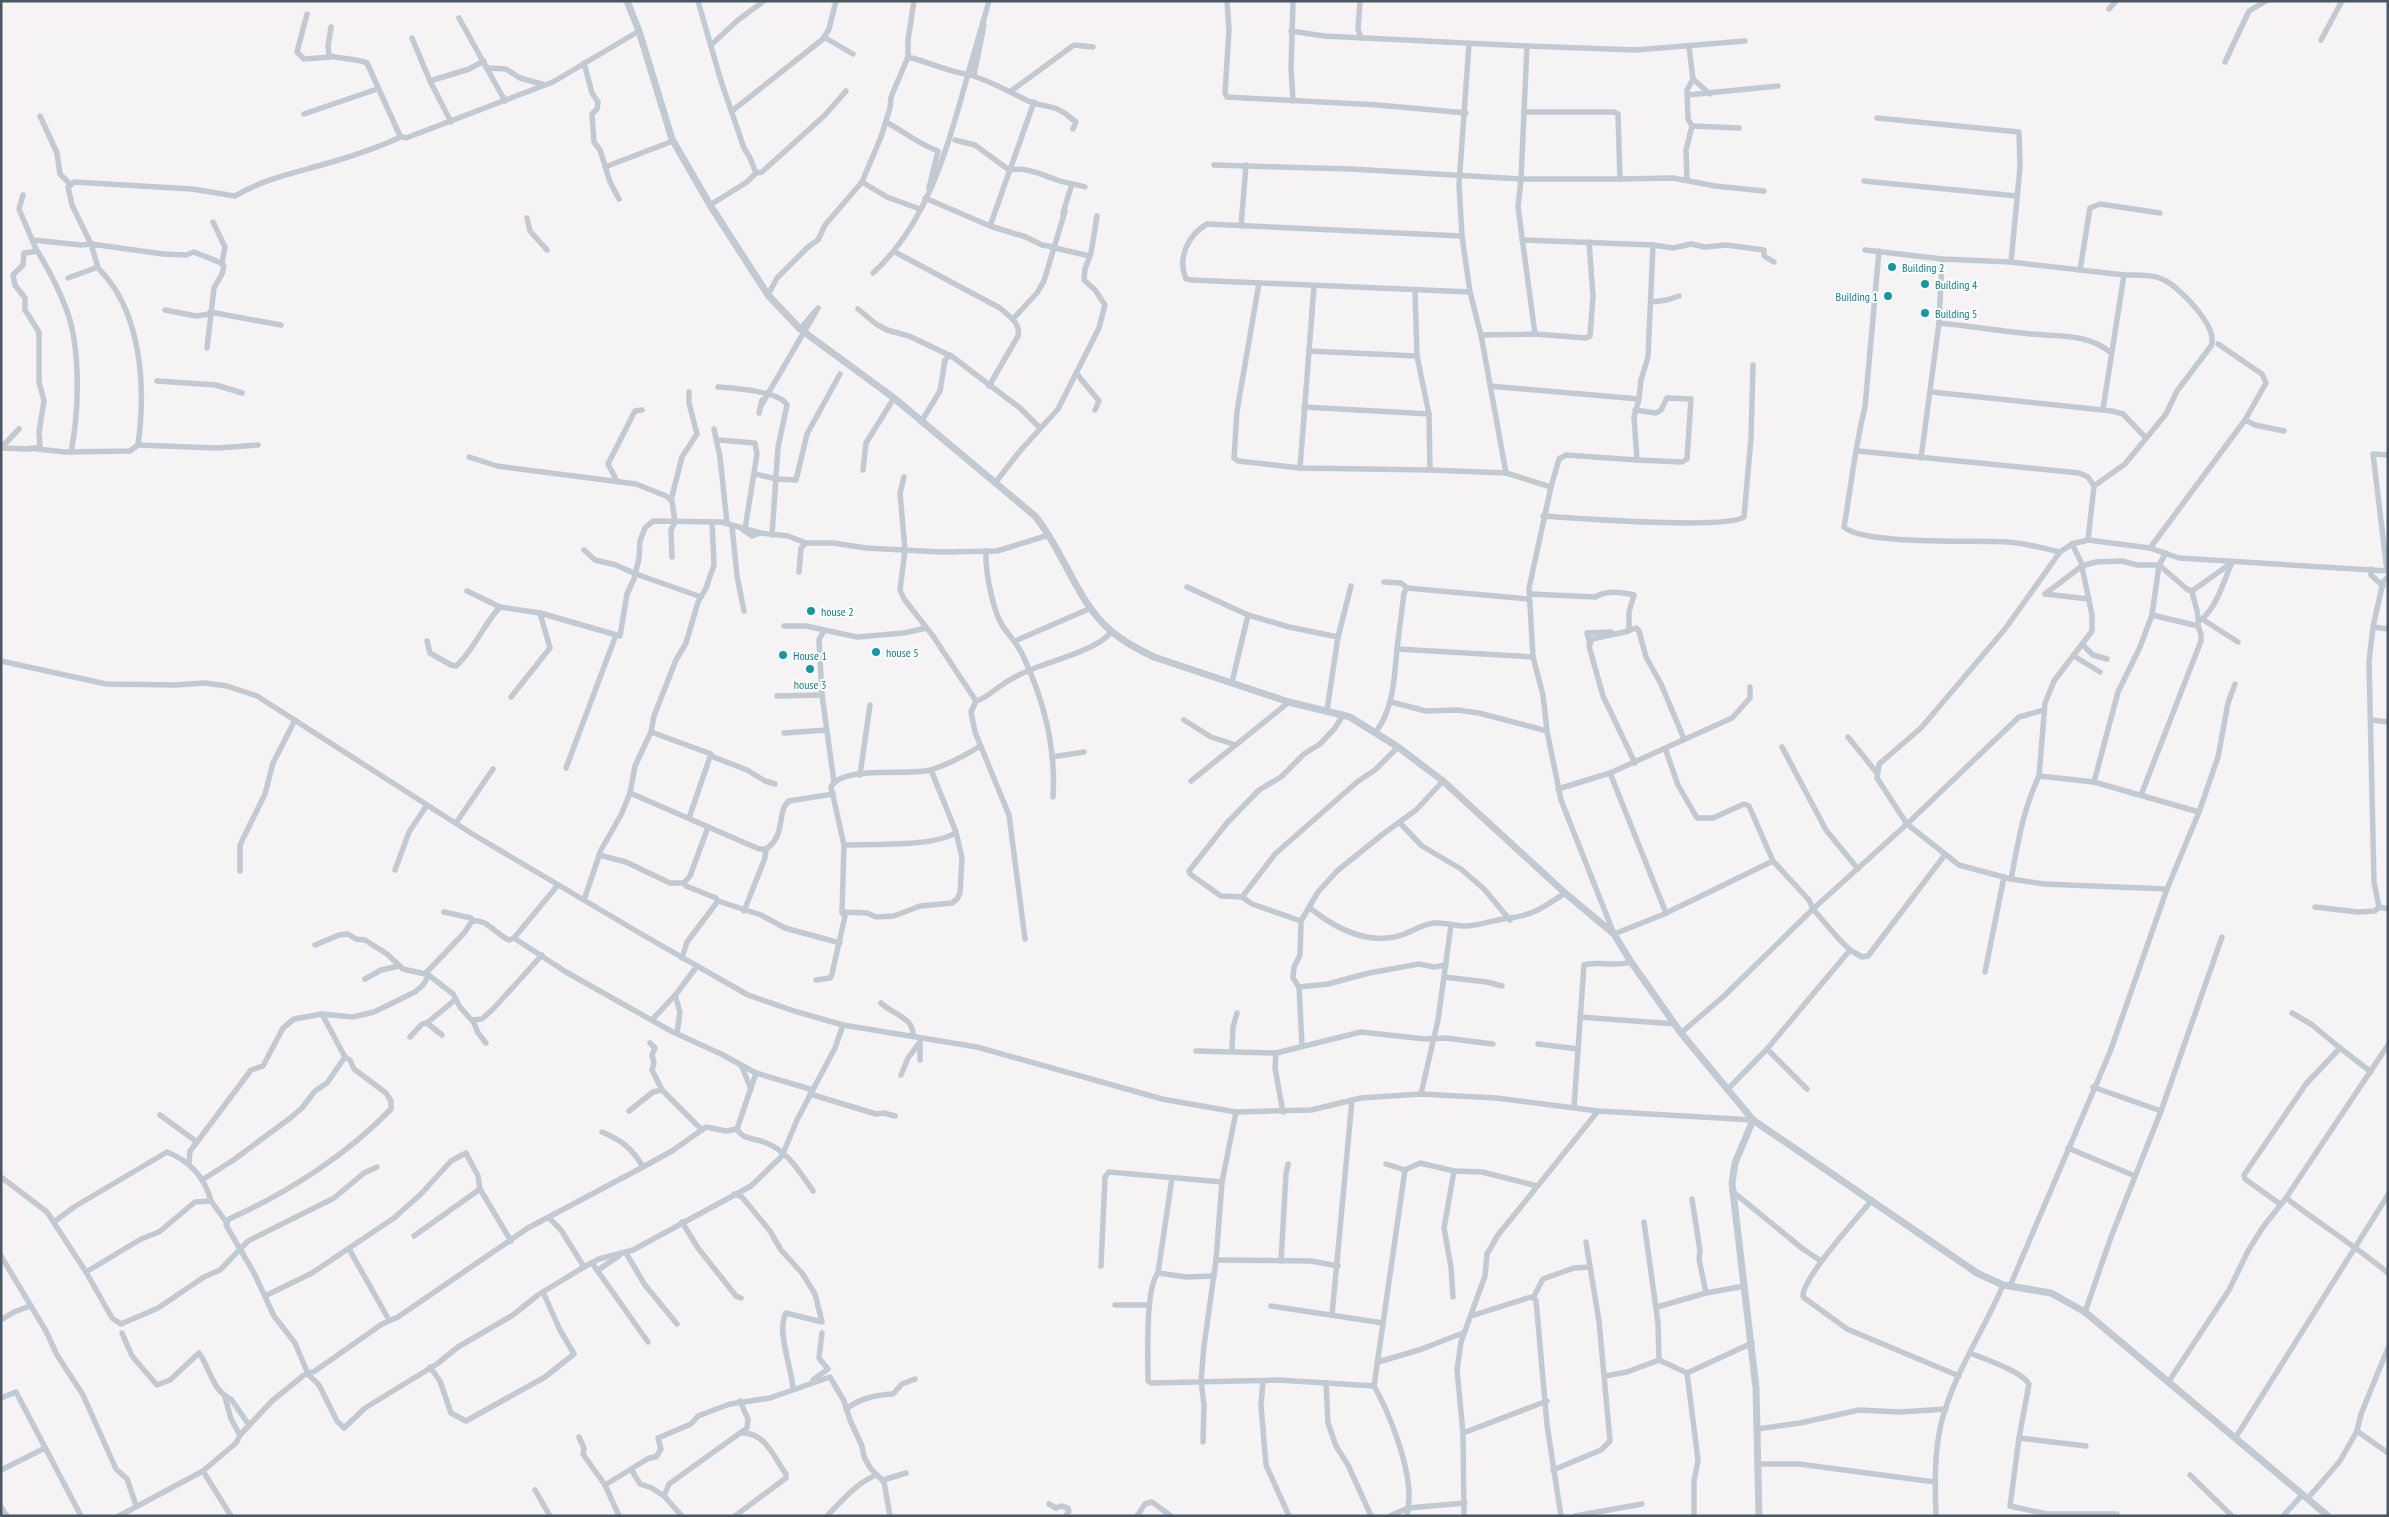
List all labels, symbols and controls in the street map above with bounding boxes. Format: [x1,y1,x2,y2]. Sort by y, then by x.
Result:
place label: Building 2 [1902,260,1944,275]
marker: Building 2 [1886,261,1898,273]
place label: Building 4 [1935,277,1978,292]
marker: Building 4 [1919,278,1931,290]
place label: Building 1 [1836,289,1878,304]
marker: Building 1 [1882,290,1894,302]
place label: Building 5 [1935,306,1977,321]
marker: Building 5 [1919,307,1931,319]
place label: house 2 [821,604,854,619]
marker: house 2 [805,605,817,617]
place label: house 5 [886,645,919,660]
marker: house 5 [870,646,882,658]
place label: House 1 [793,648,827,663]
marker: House 1 [777,649,789,661]
marker: house 3 [804,663,816,675]
place label: house 3 [794,677,826,692]

